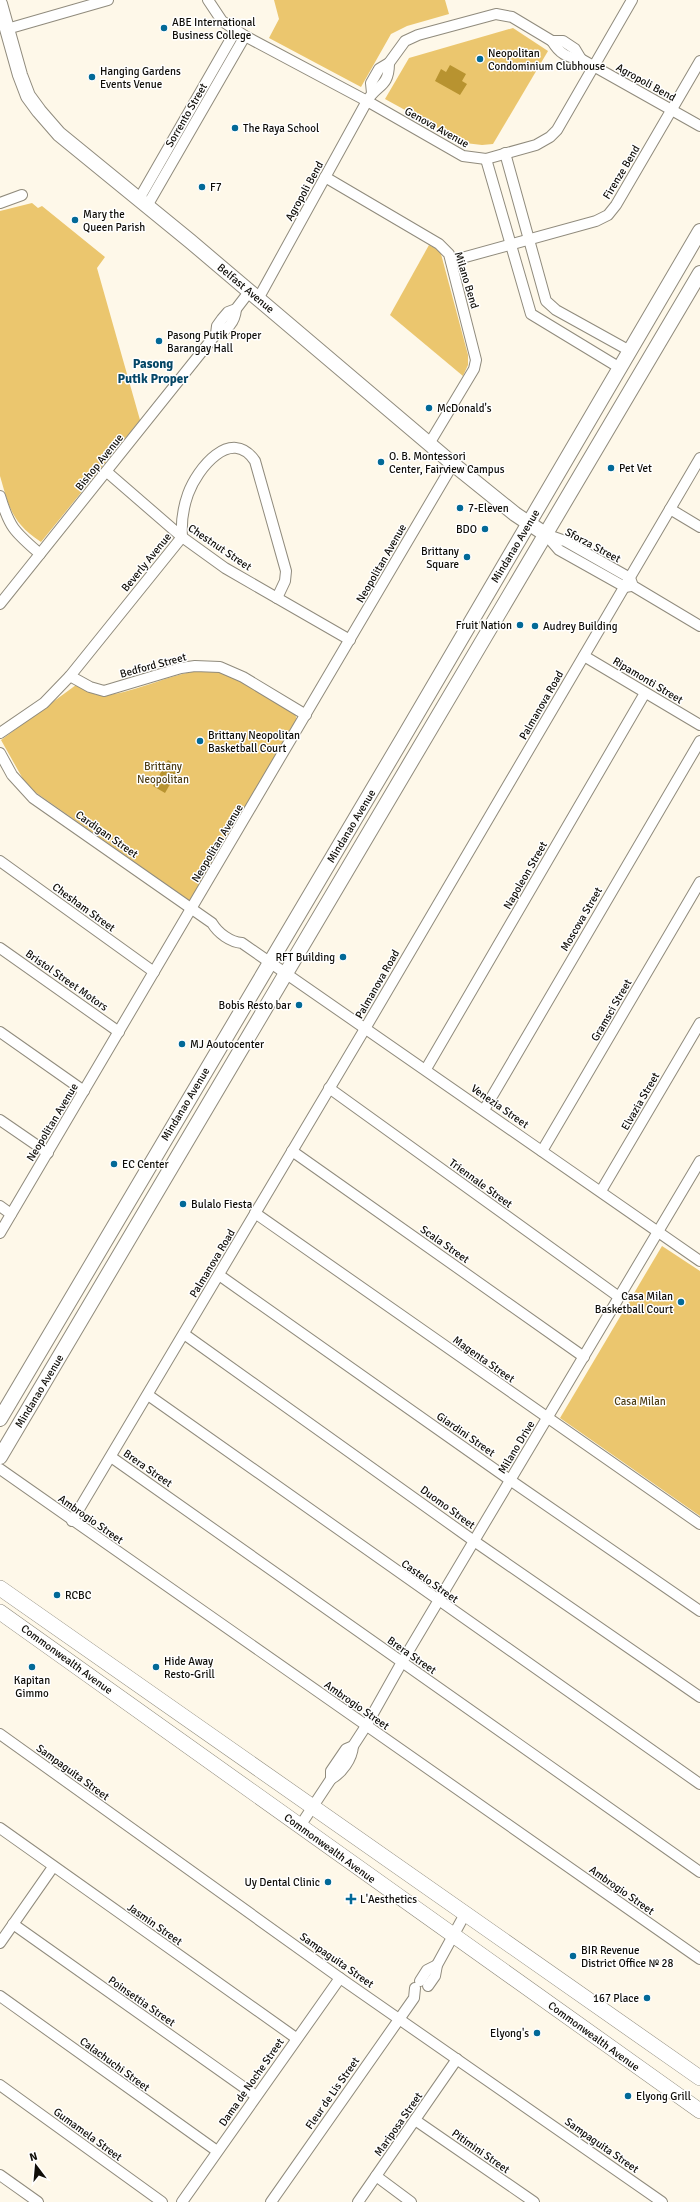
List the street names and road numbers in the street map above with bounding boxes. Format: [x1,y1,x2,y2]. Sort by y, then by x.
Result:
street label: Agropoli Bend [614,61,678,104]
street label: Sorrento Street [163,81,210,150]
street label: Genova Avenue [402,104,471,150]
street label: Firenze Bend [600,143,643,202]
street label: Agropoli Bend [283,159,326,223]
street label: Milano Bend [452,250,481,310]
street label: Belfast Avenue [215,261,277,316]
street label: Bishop Avenue [73,431,126,493]
street label: Mindanao Avenue [488,507,542,585]
street label: Chestnut Street [186,521,254,574]
street label: Neopolitan Avenue [354,522,409,605]
street label: Sforza Street [563,525,623,566]
street label: Beverly Avenue [119,530,174,594]
street label: Bedford Street [119,650,188,681]
street label: Ripamonti Street [610,654,685,707]
street label: Palmanova Road [516,668,566,742]
street label: Mindanao Avenue [324,787,378,865]
street label: Neopolitan Avenue [189,802,246,885]
street label: Cardigan Street [73,808,141,861]
street label: Napoleon Street [501,839,550,911]
street label: Chesham Street [50,880,118,935]
street label: Moscova Street [558,885,605,954]
street label: Bristol Street Motors [23,947,111,1014]
street label: Palmanova Road [352,947,402,1021]
street label: Gramsci Street [588,977,635,1044]
street label: Mindanao Avenue [158,1065,212,1143]
street label: Elvazia Street [619,1070,662,1132]
street label: Neopolitan Avenue [24,1081,81,1164]
street label: Venezia Street [468,1082,531,1131]
street label: Triennale Street [447,1156,515,1211]
street label: Scala Street [418,1223,472,1266]
street label: Palmanova Road [187,1227,238,1300]
street label: Magenta Street [450,1333,517,1386]
street label: Mindanao Avenue [12,1352,66,1430]
street label: Giardini Street [434,1409,498,1459]
street label: Milano Drive [496,1418,537,1476]
street label: Brera Street [121,1447,175,1490]
street label: Duomo Street [418,1483,478,1532]
street label: Ambrogio Street [56,1492,126,1547]
street label: Castelo Street [399,1557,461,1606]
street label: Commonwealth Avenue [18,1622,115,1697]
street label: Brera Street [385,1634,439,1677]
street label: Ambrogio Street [322,1678,392,1733]
street label: Sampaguita Street [34,1742,112,1803]
street label: Commonwealth Avenue [281,1811,378,1886]
street label: Ambrogio Street [587,1863,657,1918]
street label: Jasmin Street [125,1901,185,1948]
street label: Sampaguita Street [297,1930,376,1991]
street label: Poinsettia Street [106,1974,178,2029]
street label: Commonwealth Avenue [545,1999,642,2074]
street label: Calachuchi Street [77,2035,152,2094]
street label: Dama de Noche Street [216,2036,287,2129]
street label: Fleur de Lis Street [303,2055,362,2132]
street label: Mariposa Street [372,2090,425,2159]
street label: Gumamela Street [51,2105,125,2164]
street label: Sampaguita Street [562,2115,641,2176]
street label: Pitimini Street [449,2127,512,2176]

